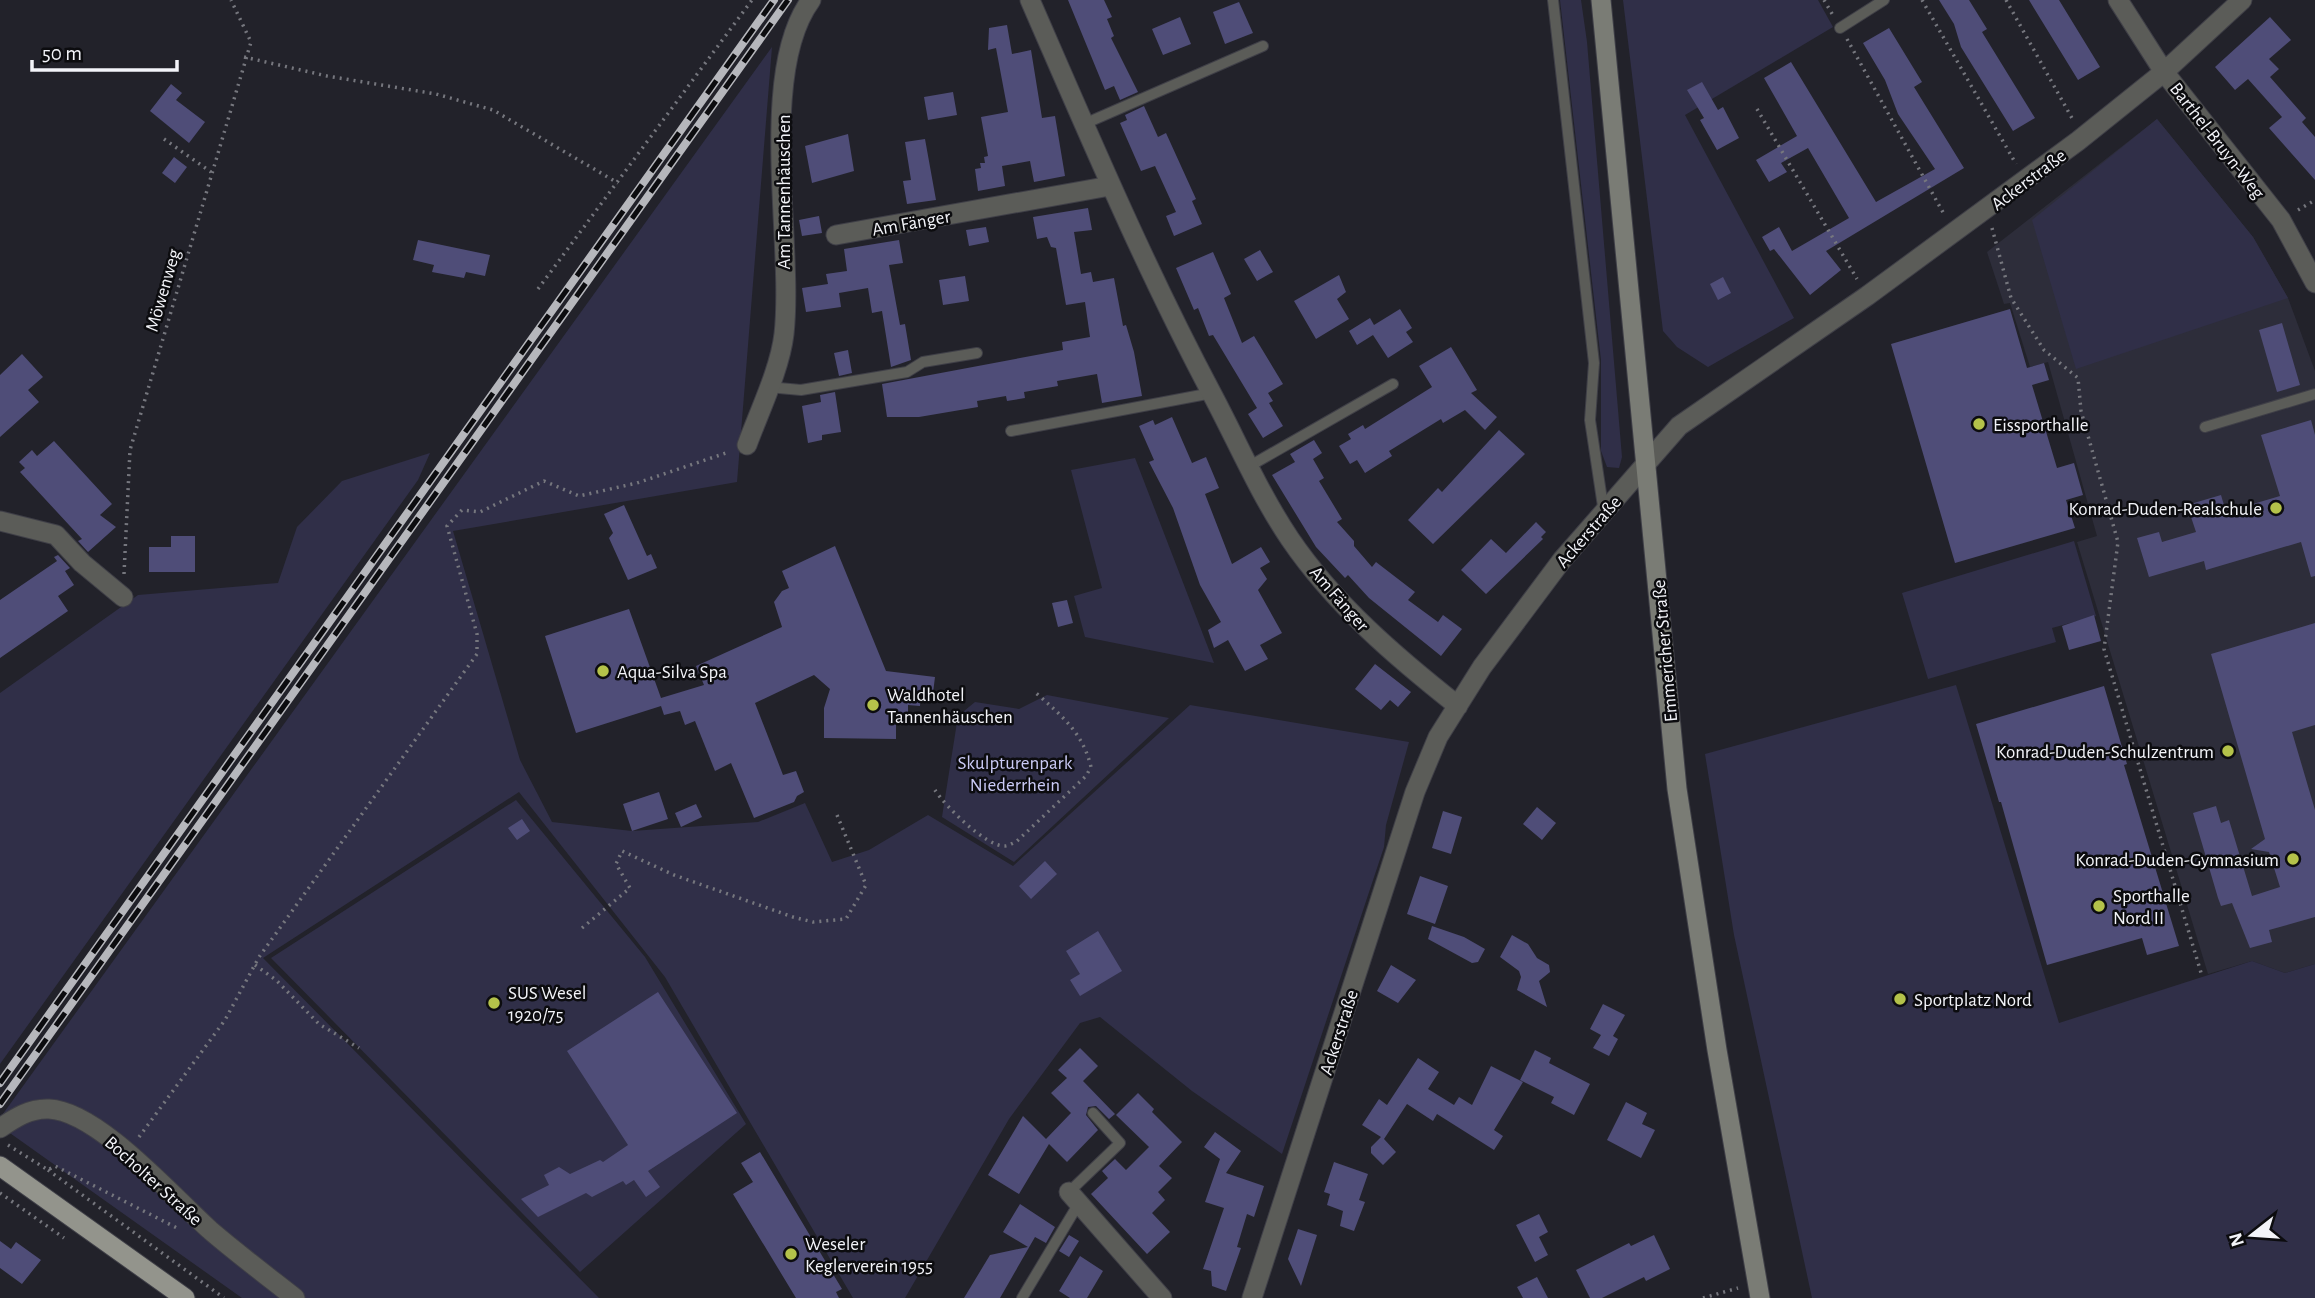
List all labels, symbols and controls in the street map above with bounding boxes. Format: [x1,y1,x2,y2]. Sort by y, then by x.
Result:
scale bar [32,28,177,72]
text: 50 m [42,43,82,64]
street label: Barthel-Bruyn-Weg [2166,79,2268,203]
street label: Am Tannenhäuschen [775,115,794,269]
street label: Ackerstraße [1988,146,2070,214]
street label: Am Fänger [871,207,952,240]
street label: Möwenweg [143,246,184,334]
marker: Eissporthalle [1971,416,1987,432]
place label: Eissporthalle [1993,416,2089,435]
street label: Ackerstraße [1553,492,1625,572]
place label: Konrad-Duden-Realschule [2068,500,2262,519]
marker: Konrad-Duden-Realschule [2268,500,2284,516]
street label: Am Fänger [1306,563,1372,635]
street label: Emmericher Straße [1650,579,1681,723]
marker: Aqua-Silva Spa [595,663,611,679]
place label: Aqua-Silva Spa [617,663,727,682]
place label: Waldhotel Tannenhäuschen [887,686,1013,727]
marker: Waldhotel Tannenhäuschen [865,697,881,713]
place label: Konrad-Duden-Schulzentrum [1996,743,2214,762]
marker: Konrad-Duden-Schulzentrum [2220,743,2236,759]
park label: Skulpturenpark Niederrhein [958,754,1073,795]
place label: Konrad-Duden-Gymnasium [2075,851,2279,870]
marker: Konrad-Duden-Gymnasium [2285,851,2301,867]
place label: Sporthalle Nord II [2113,887,2190,928]
marker: Sporthalle Nord II [2091,898,2107,914]
place label: SUS Wesel 1920/75 [508,984,586,1025]
street label: Ackerstraße [1317,988,1362,1077]
marker: Sportplatz Nord [1892,991,1908,1007]
place label: Sportplatz Nord [1914,991,2032,1010]
marker: SUS Wesel 1920/75 [486,995,502,1011]
street label: Bocholter Straße [101,1133,205,1229]
north arrow [2217,1200,2287,1270]
text: N [2226,1230,2248,1249]
place label: Weseler Keglerverein 1955 [805,1235,933,1276]
marker: Weseler Keglerverein 1955 [783,1246,799,1262]

